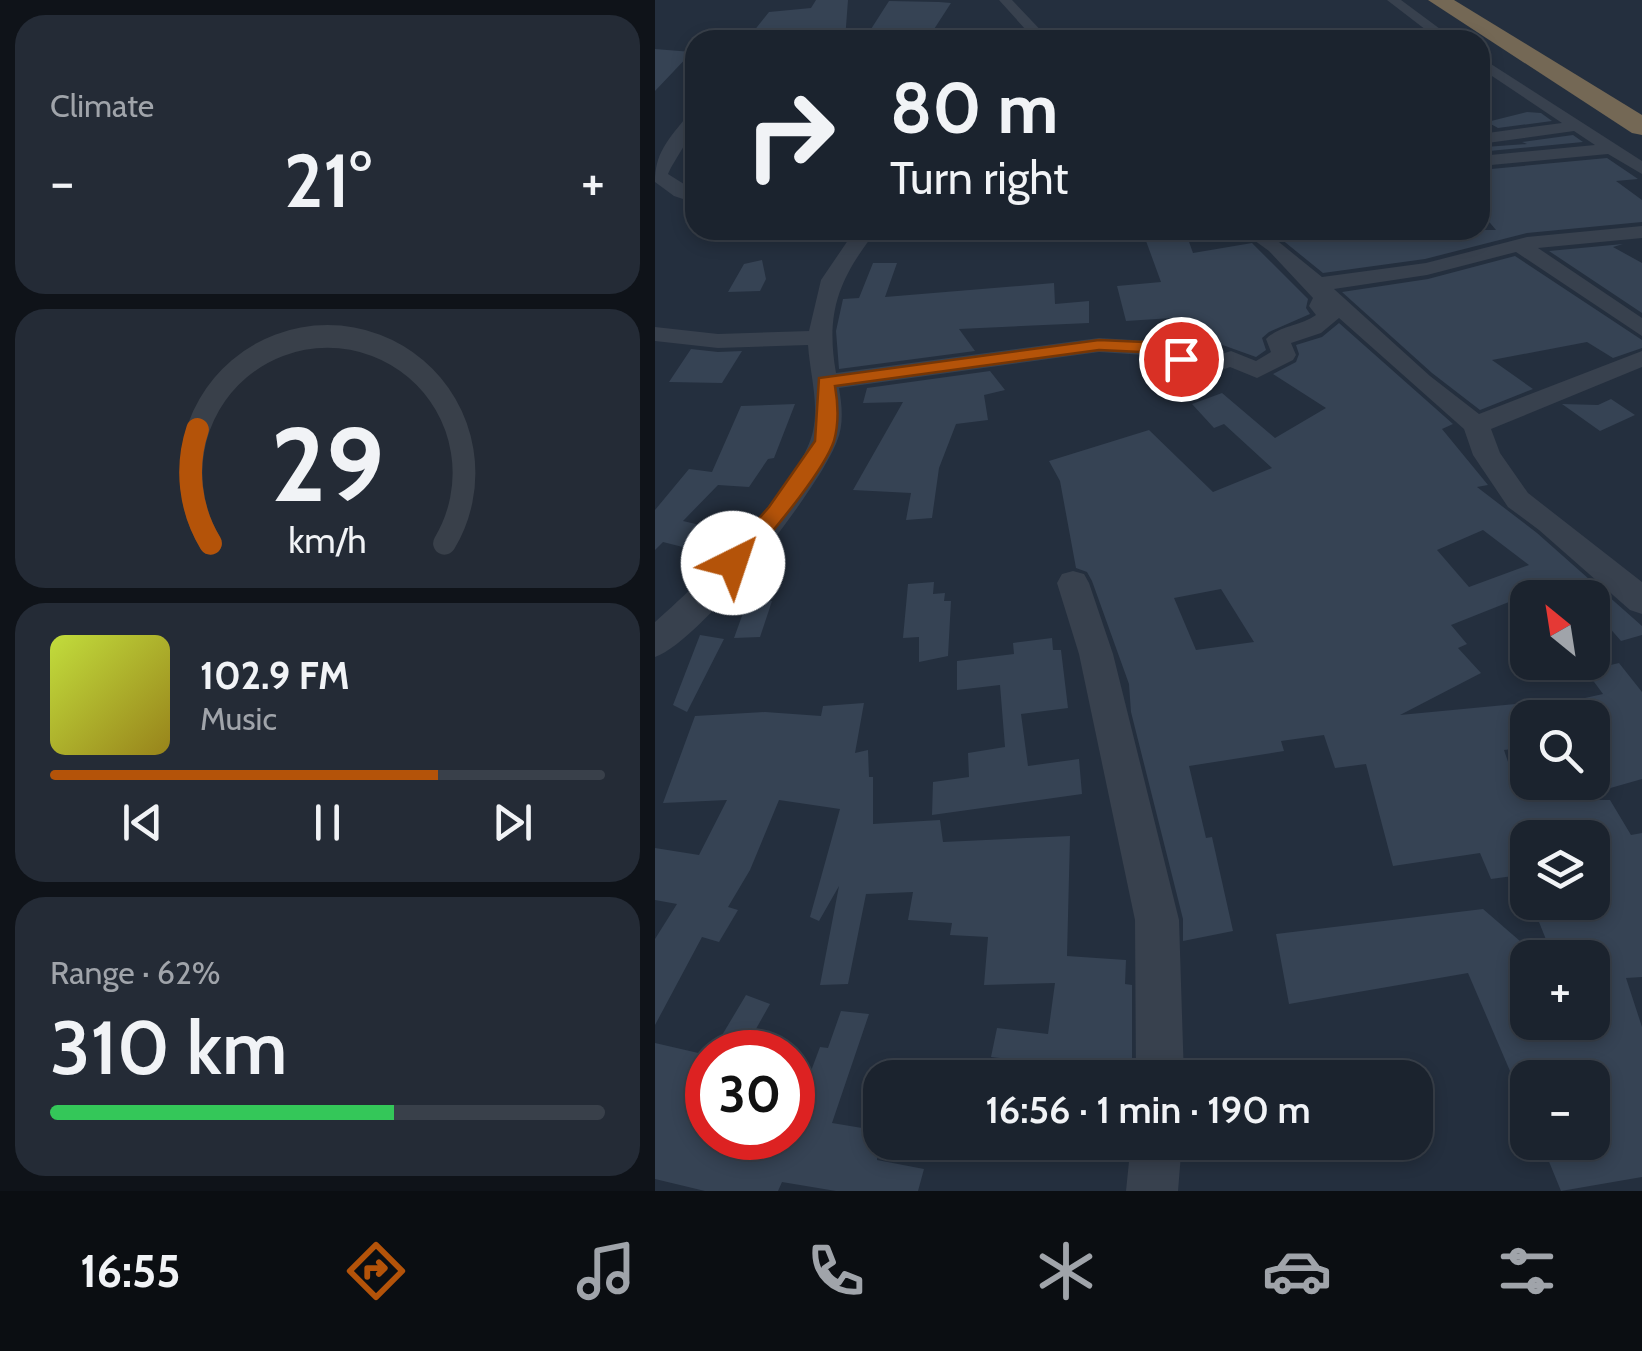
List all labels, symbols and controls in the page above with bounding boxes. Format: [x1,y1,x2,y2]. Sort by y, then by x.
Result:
text: 80 m [890,65,1058,151]
icon: right [725,70,855,200]
text: Climate [50,86,154,125]
text: 21° [284,135,371,226]
text: − [50,148,74,215]
text: + [581,148,605,215]
text: Turn right [890,151,1069,205]
pin [1139,317,1224,402]
icon: arrive [1154,332,1209,387]
text: 29 [271,401,384,527]
position arrow [681,511,785,615]
text: km/h [288,519,367,562]
north arrow [1510,580,1610,680]
map controls [1510,580,1610,1160]
text: 102.9 FM [200,652,350,699]
text: Music [200,699,277,738]
button: search [1510,700,1610,800]
icon: previous [115,795,170,850]
icon: pause [300,795,355,850]
icon: next [485,795,540,850]
button: layers [1510,820,1610,920]
button: + [1510,940,1610,1040]
text: Range · 62% [50,953,220,992]
text: 310 km [50,1002,287,1093]
speed limit sign: 30 [685,1030,815,1160]
button: − [1510,1060,1610,1160]
text: 16:56 · 1 min · 190 m [985,1086,1311,1133]
icon: directions [341,1236,411,1306]
icon: music [571,1236,641,1306]
icon: phone [801,1236,871,1306]
icon: climate [1031,1236,1101,1306]
icon: car [1262,1236,1332,1306]
icon: filters [1492,1236,1562,1306]
text: 16:55 [80,1244,180,1298]

